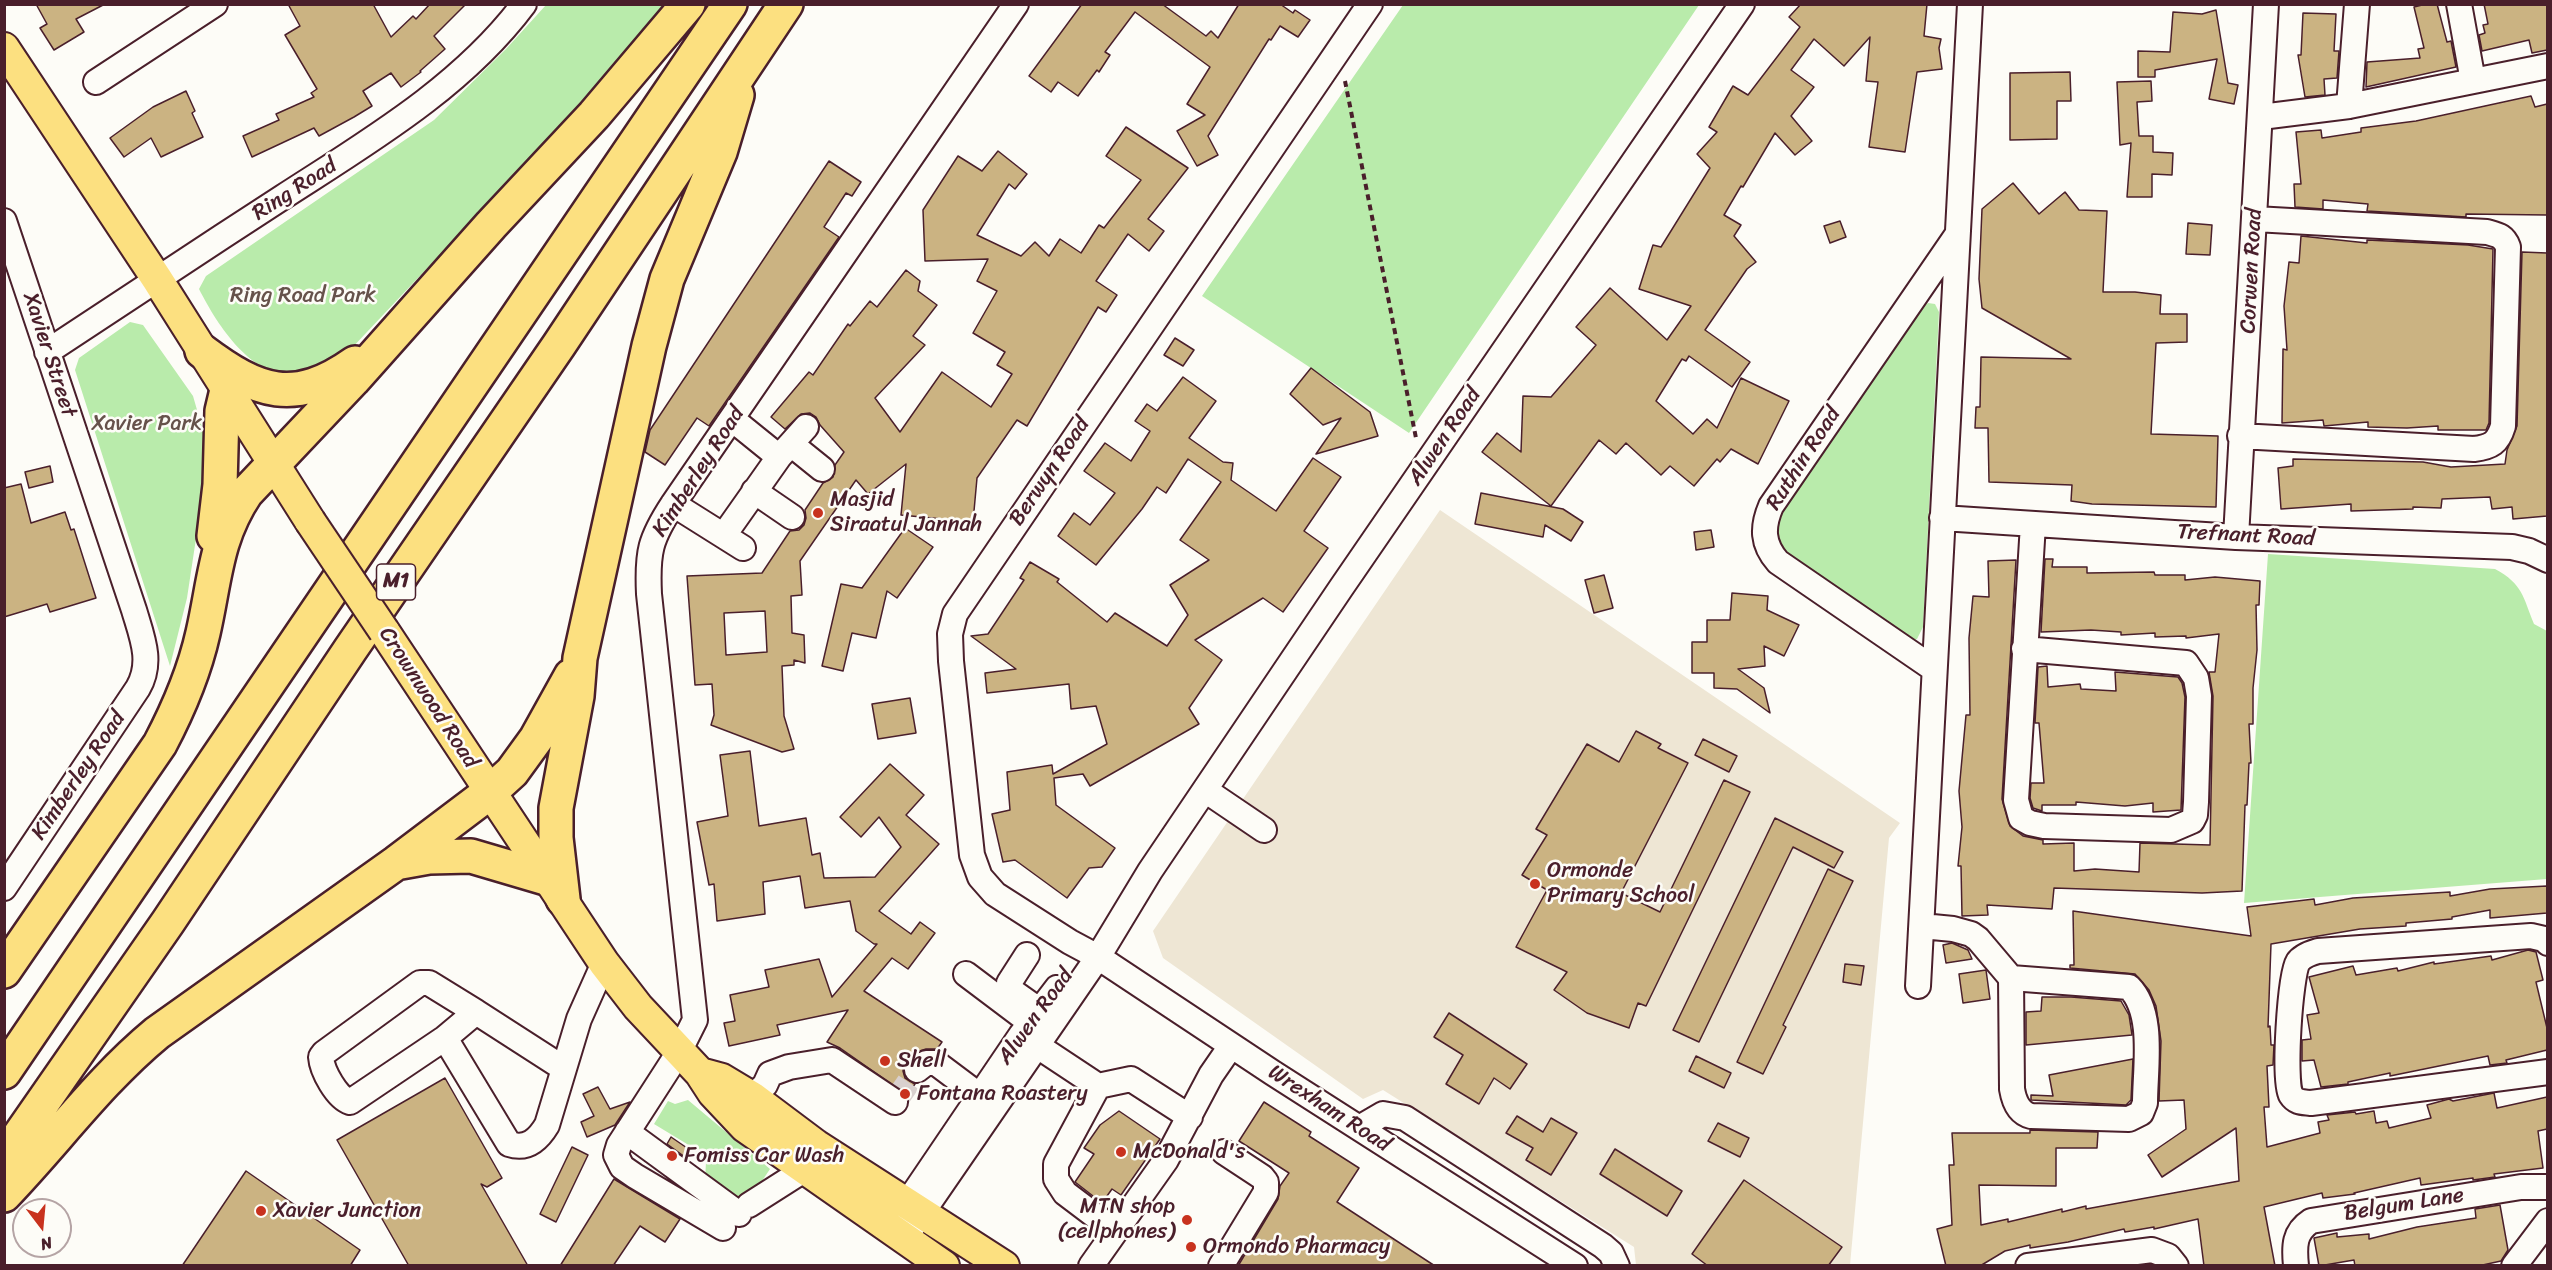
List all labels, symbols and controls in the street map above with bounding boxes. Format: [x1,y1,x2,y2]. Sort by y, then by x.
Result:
street label: Ring Road [248,153,342,227]
street label: Corwen Road [2236,208,2268,334]
park label: Ring Road Park [230,283,376,309]
street label: Xavier Street [16,289,82,421]
street label: Alwen Road [1403,383,1487,491]
street label: Kimberley Road [647,402,751,542]
street label: Ruthin Road [1761,403,1847,515]
park label: Xavier Park [92,411,202,437]
street label: Berwyn Road [1004,413,1096,531]
place label: Masjid Siraatul Jannah [830,487,982,538]
marker: Masjid Siraatul Jannah [811,506,825,520]
street label: Trefnant Road [2177,519,2315,553]
road number: M1 [376,564,416,600]
street label: Crownwood Road [373,623,483,773]
street label: Kimberley Road [26,707,132,845]
place label: Ormonde Primary School [1547,858,1694,909]
marker: Ormonde Primary School [1528,877,1542,891]
street label: Alwen Road [992,964,1080,1070]
place label: Shell [897,1048,946,1074]
marker: Shell [878,1054,892,1068]
street label: Wrexham Road [1263,1060,1395,1158]
place label: Fontana Roastery [917,1081,1088,1107]
marker: Fontana Roastery [898,1087,912,1101]
place label: McDonald's [1133,1139,1245,1165]
place label: Fomiss Car Wash [684,1143,844,1169]
marker: McDonald's [1114,1145,1128,1159]
marker: Fomiss Car Wash [665,1149,679,1163]
street label: Belgum Lane [2342,1182,2466,1228]
place label: MTN shop (cellphones) [1058,1194,1175,1246]
north arrow [12,1198,72,1258]
place label: Xavier Junction [273,1198,421,1224]
marker: Xavier Junction [254,1204,268,1218]
marker: MTN shop (cellphones) [1180,1213,1194,1227]
text: N [37,1228,56,1259]
place label: Ormondo Pharmacy [1203,1234,1390,1260]
marker: Ormondo Pharmacy [1184,1240,1198,1254]

